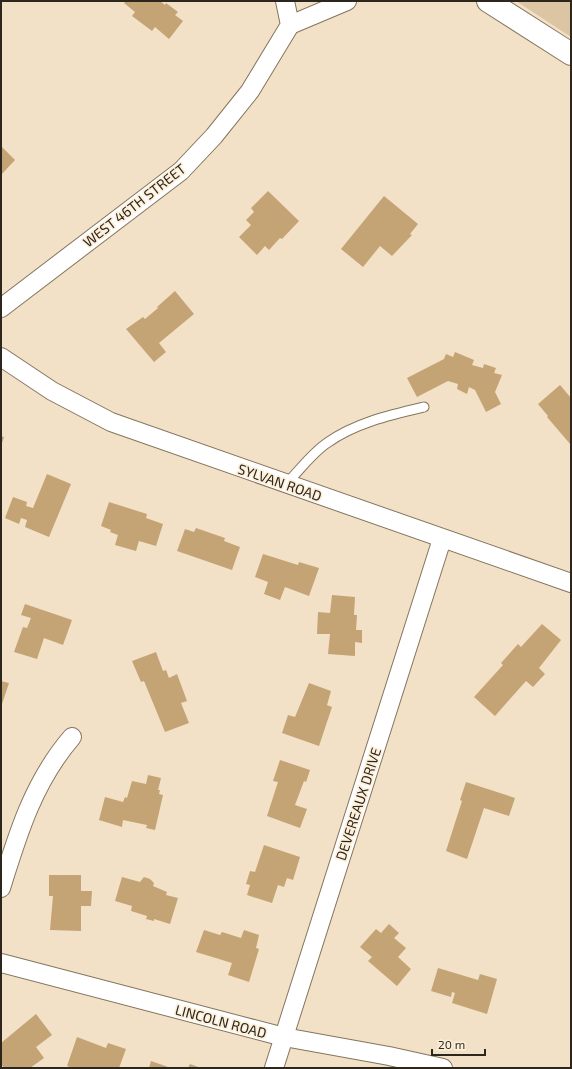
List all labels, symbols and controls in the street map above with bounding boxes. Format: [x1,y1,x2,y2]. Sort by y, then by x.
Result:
street label: WEST 46TH STREET [79,160,189,250]
street label: SYLVAN ROAD [236,460,324,504]
street label: DEVEREAUX DRIVE [332,745,384,863]
street label: LINCOLN ROAD [173,1001,269,1041]
scale bar [432,1031,485,1057]
text: 20 m [438,1037,465,1051]

